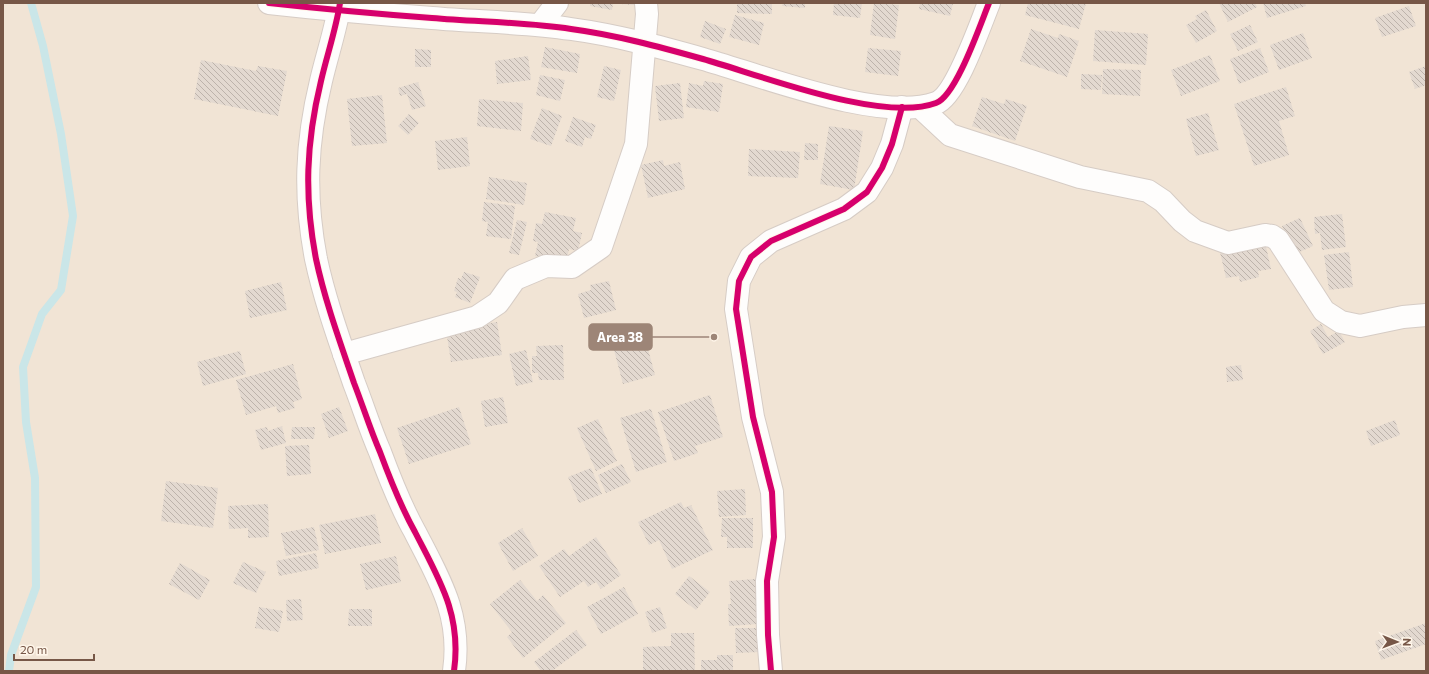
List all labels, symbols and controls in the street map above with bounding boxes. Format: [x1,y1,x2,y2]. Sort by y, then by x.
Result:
callout: Area 38 [589,324,652,350]
text: Area 38 [597,329,643,345]
north arrow [1377,622,1417,662]
scale bar [14,636,94,662]
text: N [1401,638,1414,646]
text: 20 m [20,642,47,656]

